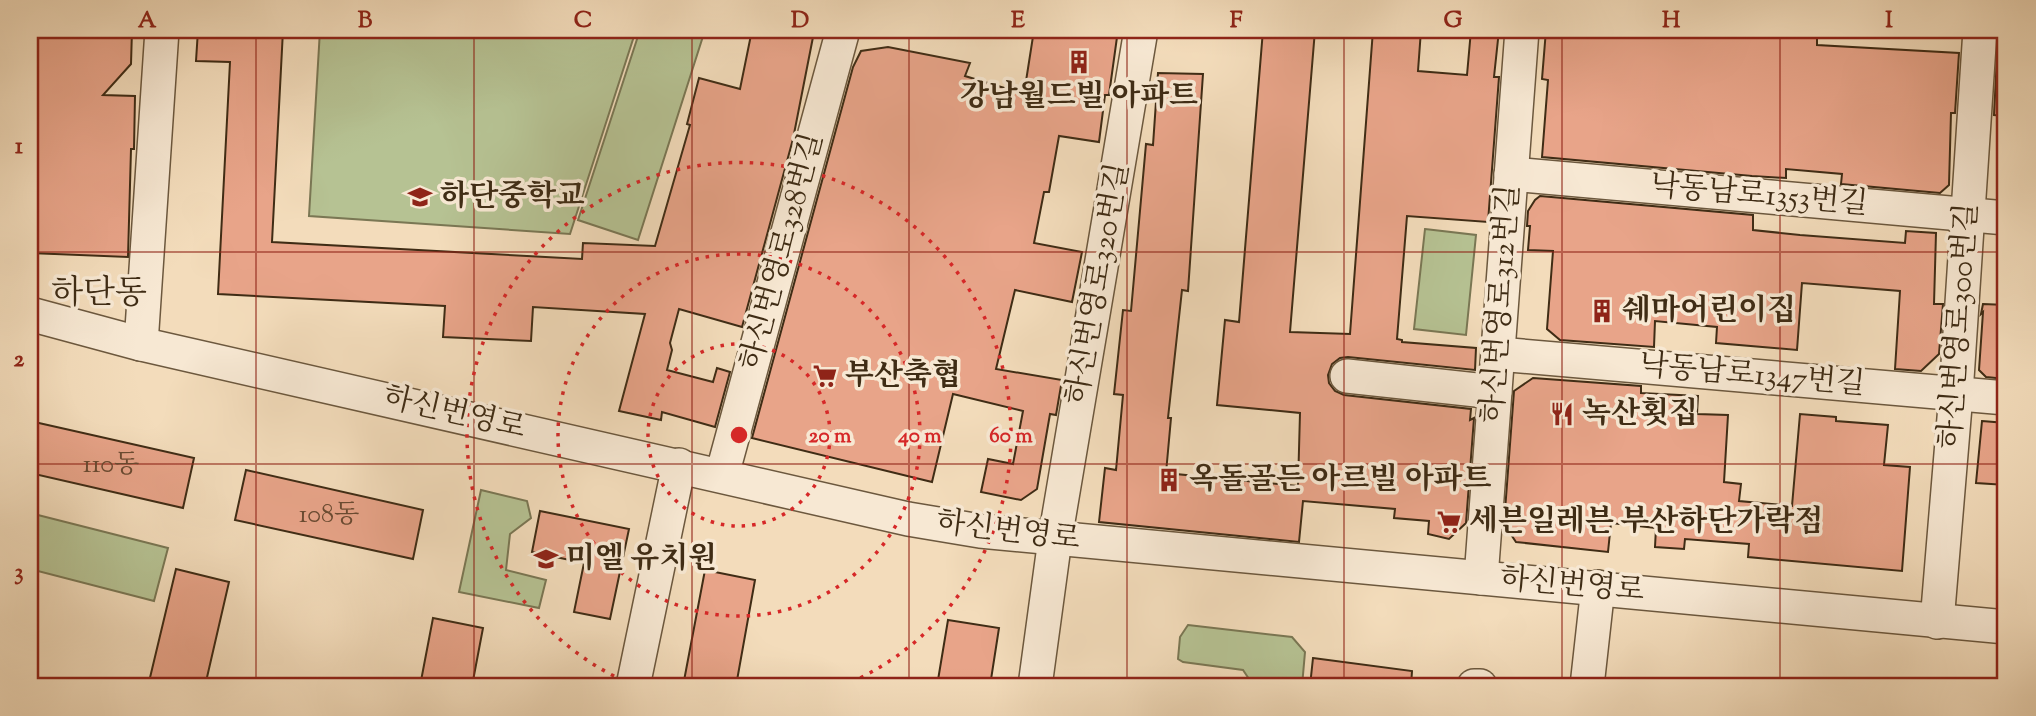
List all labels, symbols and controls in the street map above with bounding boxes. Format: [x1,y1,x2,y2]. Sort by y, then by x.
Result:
text: A [138,5,157,38]
text: B [358,5,373,38]
text: C [574,5,592,38]
text: D [791,5,809,38]
text: E [1011,5,1025,38]
text: F [1230,5,1243,38]
text: G [1444,5,1463,38]
text: H [1662,5,1681,38]
text: I [1885,5,1893,38]
building icon: 강남월드빌 아파트 [1065,48,1093,76]
place label: 강남월드빌 아파트 [960,76,1198,119]
street label: 하신번영로328번길 [731,129,835,375]
text: 1 [15,131,23,164]
street label: 하신번영로320번길 [1057,160,1141,408]
street label: 낙동남로1353번길 [1648,165,1870,227]
place label: 하단중학교 [440,176,585,219]
school or university icon: 하단중학교 [406,183,434,211]
street label: 하신번영로312번길 [1472,183,1532,425]
street label: 하신번영로300번길 [1930,202,1990,450]
district label: 하단동 [51,271,147,319]
place label: 쉐마어린이집 [1622,290,1796,333]
building icon: 쉐마어린이집 [1588,297,1616,325]
text: 2 [14,344,25,377]
street label: 낙동남로1347번길 [1637,345,1867,407]
place label: 부산축협 [845,355,961,398]
supermarket icon: 부산축협 [811,362,839,390]
street label: 하신번영로 [379,377,529,451]
place label: 녹산횟집 [1582,393,1698,436]
restaurant icon: 녹산횟집 [1548,400,1576,428]
text: 20 m [809,422,852,452]
text: 40 m [897,422,942,452]
text: 60 m [989,422,1033,452]
centre of rings [727,423,751,447]
house number: 110동 [83,447,139,484]
place label: 옥돌골든 아르빌 아파트 [1189,459,1492,502]
building icon: 옥돌골든 아르빌 아파트 [1155,466,1183,494]
house number: 108동 [299,497,359,534]
place label: 세븐일레븐 부산하단가락점 [1469,501,1823,544]
street label: 하신번영로 [933,502,1083,562]
supermarket icon: 세븐일레븐 부산하단가락점 [1435,508,1463,536]
place label: 미엘 유치원 [566,538,717,581]
school or university icon: 미엘 유치원 [532,545,560,573]
text: 3 [14,557,24,590]
street label: 하신번영로 [1498,558,1646,614]

